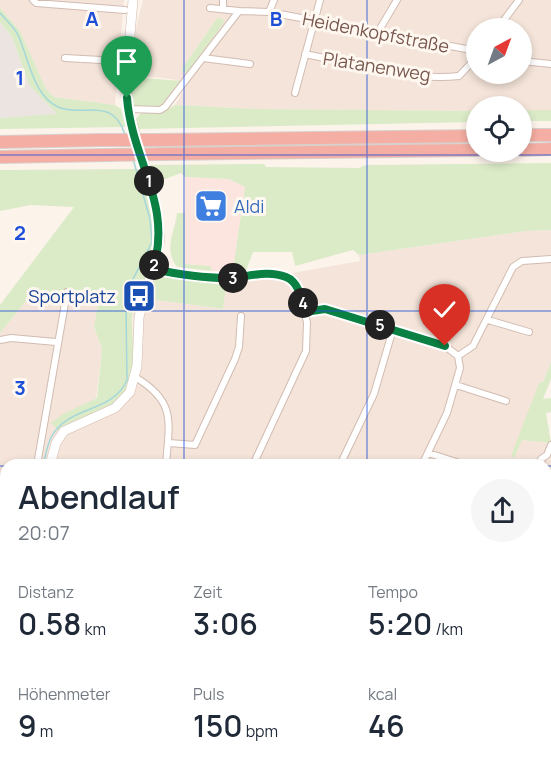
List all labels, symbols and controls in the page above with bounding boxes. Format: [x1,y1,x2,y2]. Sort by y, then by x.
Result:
text: A [85,5,99,32]
text: B [270,5,283,32]
street label: Heidenkopfstraße [300,6,452,58]
north arrow [466,18,532,84]
map controls [466,18,532,162]
pin [101,36,152,98]
icon: arrive [110,45,143,78]
street label: Platanenweg [322,46,432,86]
text: 1 [16,64,24,91]
button: locate [466,96,532,162]
pin: 1 [134,166,164,196]
text: 1 [145,170,153,192]
supermarket icon: Aldi [193,188,229,224]
place label: Aldi [234,194,264,218]
text: 2 [14,219,26,246]
pin: 2 [139,250,169,280]
text: 2 [149,254,159,276]
pin: 3 [218,263,248,293]
text: 3 [228,267,238,289]
bus stop icon: Sportplatz [121,278,157,314]
place label: Sportplatz [28,284,116,308]
pin [419,284,470,346]
pin: 4 [288,288,318,318]
text: 4 [298,292,308,314]
icon: check [428,293,461,326]
pin: 5 [365,310,395,340]
text: 5 [375,314,385,336]
text: 3 [14,374,26,401]
text: Abendlauf [18,474,179,519]
button: share [471,479,534,542]
text: 20:07 [18,519,70,546]
text: Distanz [18,581,74,603]
text: Zeit [193,581,222,603]
text: Tempo [368,581,418,603]
text: 0.58 [18,603,81,644]
text: 3:06 [193,603,258,644]
text: 5:20 [368,603,432,644]
text: km [81,618,106,640]
text: /km [432,618,463,640]
text: Höhenmeter [18,683,111,705]
text: Puls [193,683,224,705]
text: kcal [368,683,397,705]
text: 9 [18,705,37,746]
text: 150 [193,705,242,746]
text: 46 [368,705,405,746]
text: m [37,720,53,742]
text: bpm [242,720,278,742]

